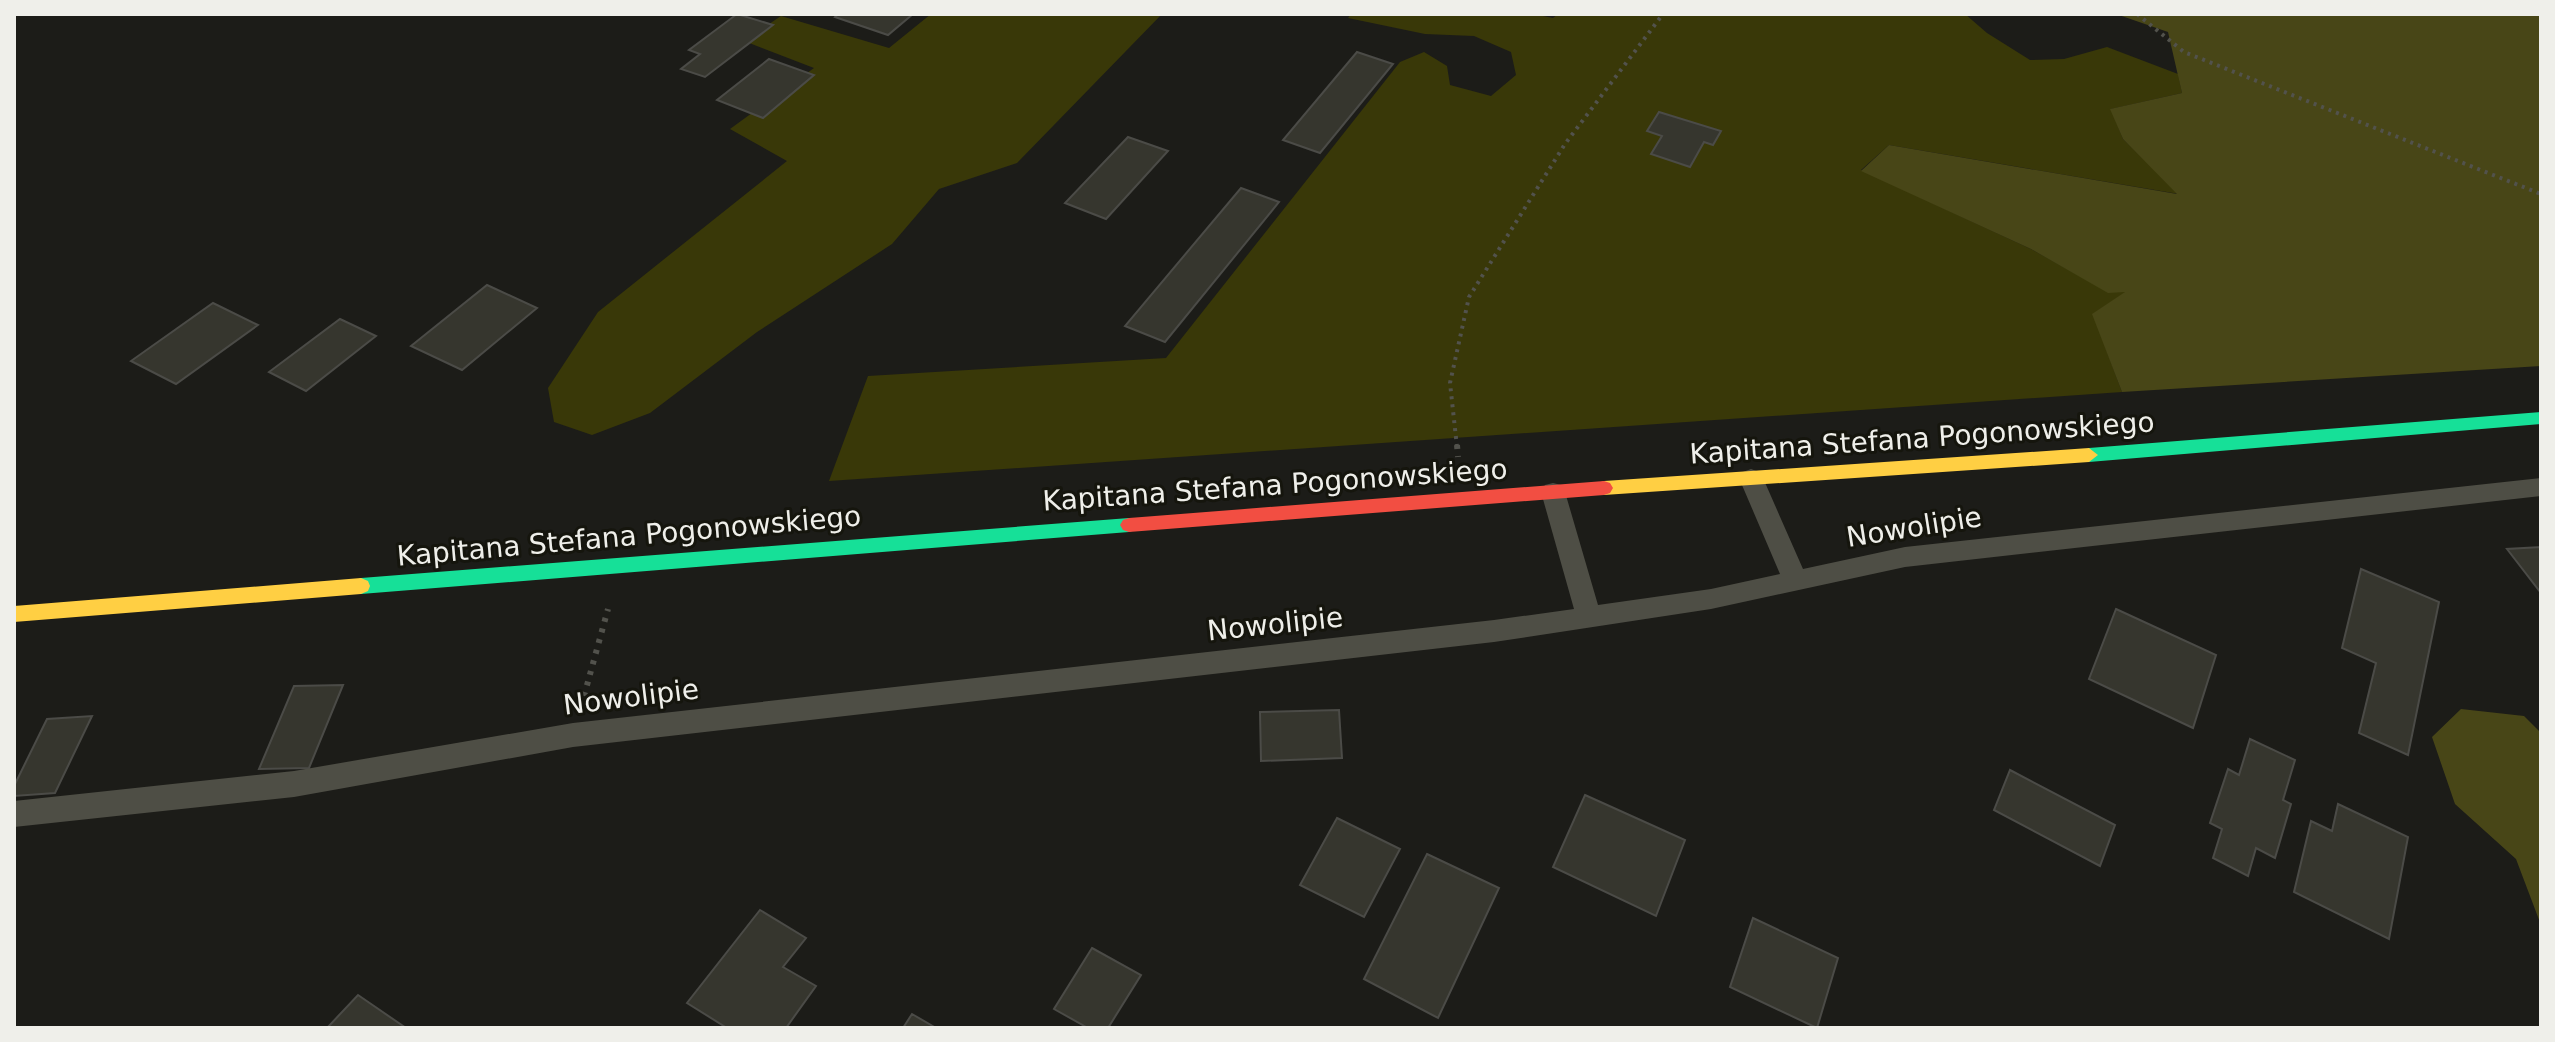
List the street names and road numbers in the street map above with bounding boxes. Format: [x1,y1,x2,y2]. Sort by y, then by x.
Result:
street label: Kapitana Stefana Pogonowskiego [1689,405,2155,471]
street label: Kapitana Stefana Pogonowskiego [1042,452,1508,518]
street label: Kapitana Stefana Pogonowskiego [396,499,862,573]
street label: Nowolipie [1844,500,1984,554]
street label: Nowolipie [1205,600,1345,648]
street label: Nowolipie [561,672,701,722]

